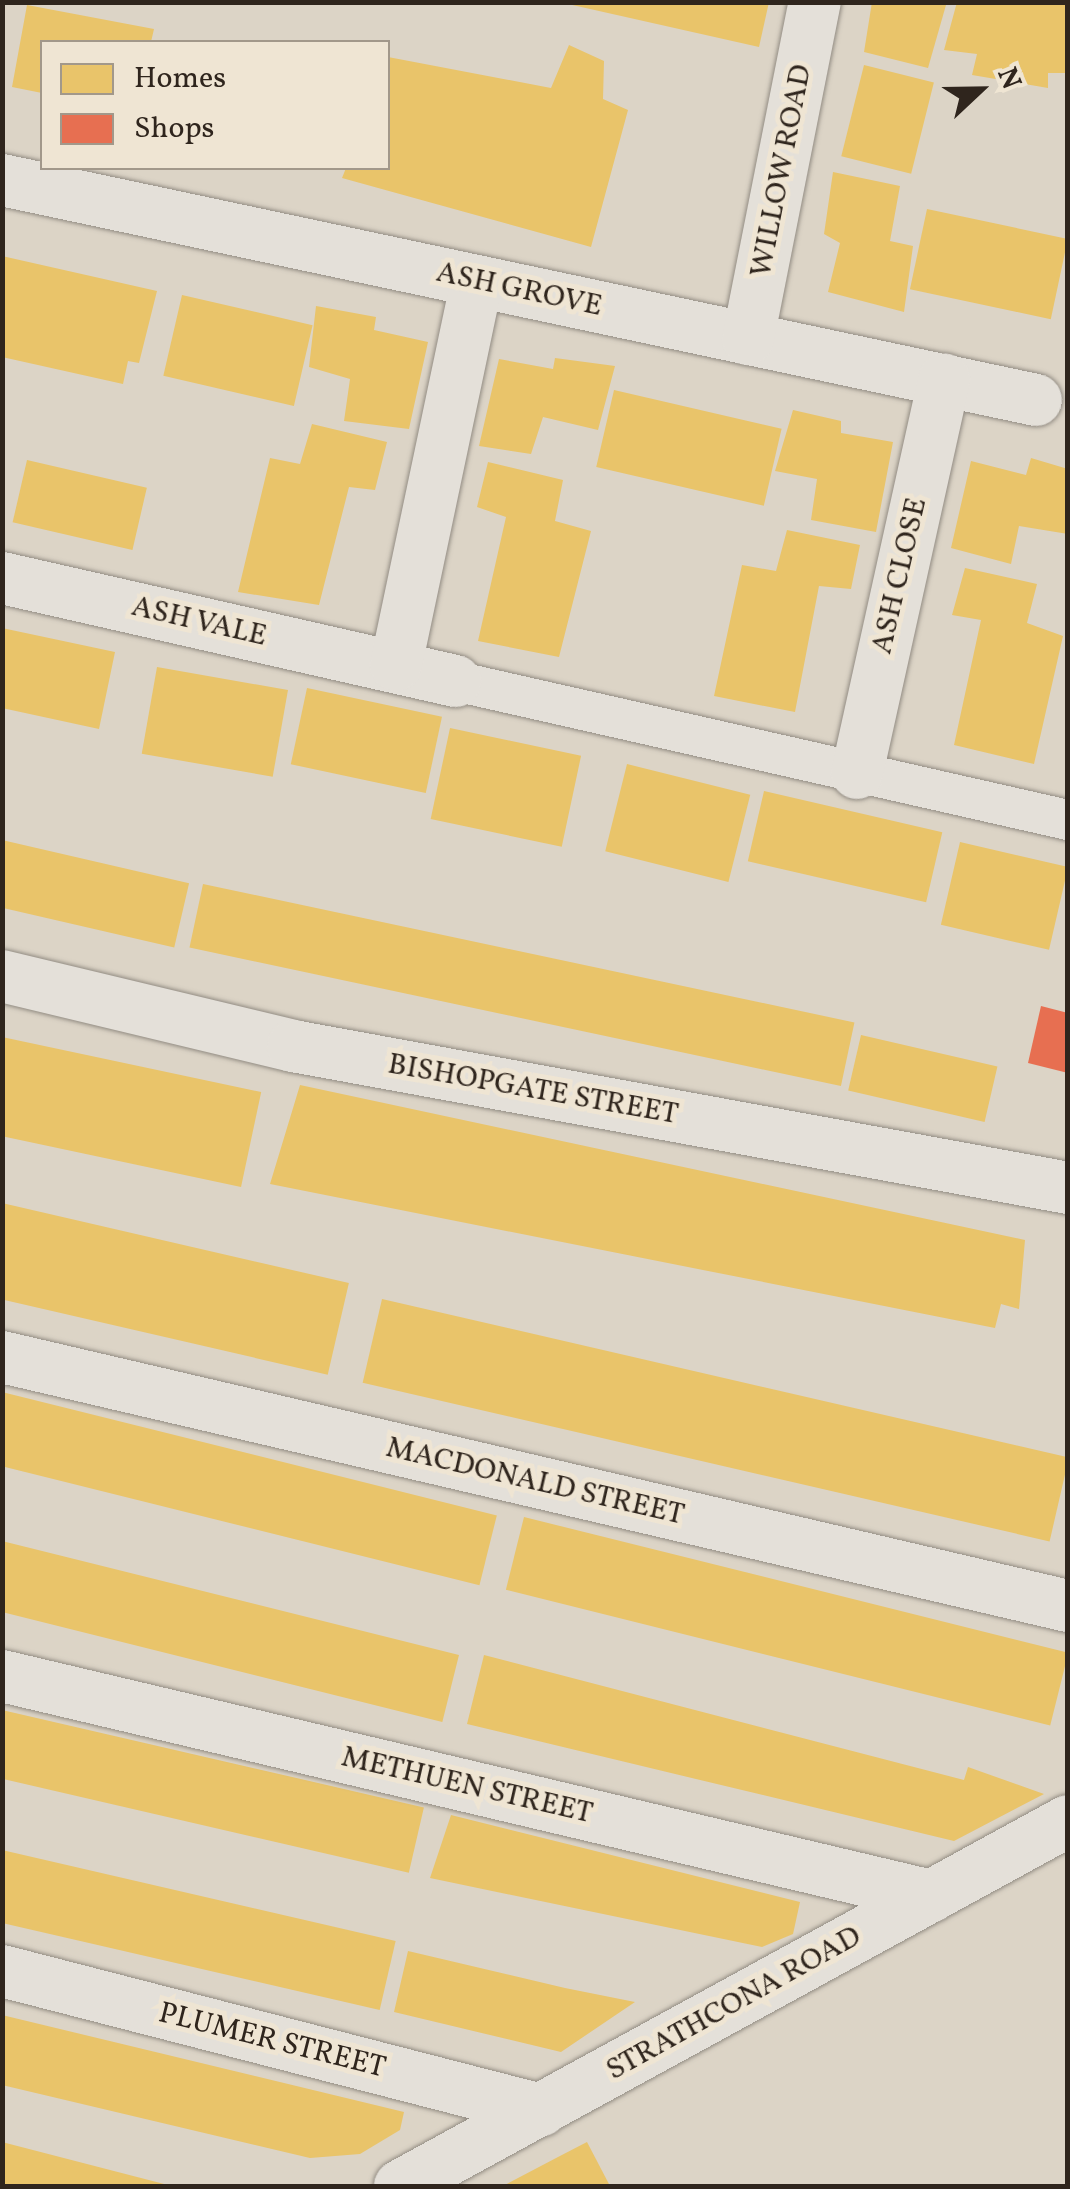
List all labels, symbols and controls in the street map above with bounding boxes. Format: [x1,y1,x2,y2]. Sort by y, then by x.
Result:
legend [40,40,390,170]
north arrow [930,40,1030,140]
text: Homes [134,58,226,100]
street label: WILLOW ROAD [744,61,820,281]
text: N [986,62,1030,95]
text: Shops [134,108,214,150]
street label: ASH GROVE [433,255,605,325]
street label: ASH CLOSE [865,494,935,658]
street label: ASH VALE [127,589,271,655]
street label: BISHOPGATE STREET [385,1047,681,1133]
street label: MACDONALD STREET [382,1430,688,1534]
street label: METHUEN STREET [338,1740,596,1832]
street label: STRATHCONA ROAD [600,1919,868,2089]
street label: PLUMER STREET [155,1995,389,2087]

